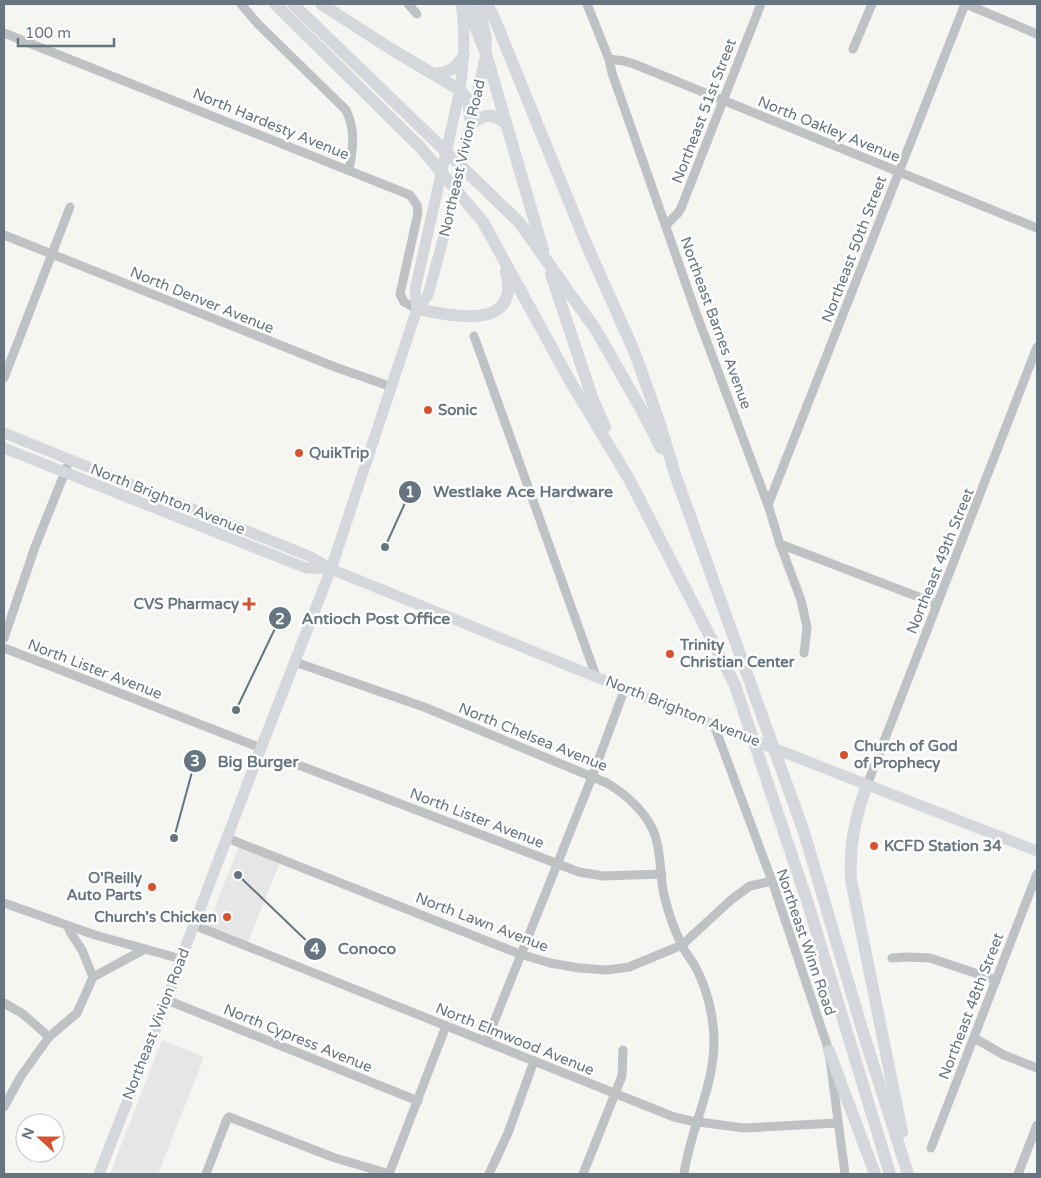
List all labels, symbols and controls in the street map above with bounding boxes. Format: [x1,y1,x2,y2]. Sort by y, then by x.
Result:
scale bar [18,15,114,47]
text: 100 m [25,24,71,42]
street label: Northeast 51st Street [668,36,740,186]
street label: Northeast Vivion Road [435,78,489,238]
street label: North Hardesty Avenue [190,84,352,164]
street label: North Oakley Avenue [755,92,903,166]
street label: Northeast 50th Street [818,173,890,325]
street label: Northeast Barnes Avenue [676,234,756,412]
street label: North Denver Avenue [127,263,277,337]
place label: Sonic [438,401,477,419]
marker: Sonic [422,404,434,416]
place label: QuikTrip [309,444,370,463]
marker: QuikTrip [293,447,305,459]
street label: North Brighton Avenue [88,460,248,538]
callout: Westlake Ace Hardware [398,476,623,507]
text: Westlake Ace Hardware [433,482,613,502]
text: 1 [405,483,415,501]
street label: Northeast 49th Street [902,485,978,637]
place label: CVS Pharmacy [134,595,239,614]
marker: CVS Pharmacy [243,598,255,610]
callout: Antioch Post Office [267,603,461,634]
text: Antioch Post Office [302,609,450,629]
text: 2 [275,610,285,628]
street label: North Lister Avenue [25,635,165,703]
place label: Trinity Christian Center [679,636,795,671]
marker: Trinity Christian Center [664,648,676,660]
street label: North Brighton Avenue [603,672,763,750]
street label: North Chelsea Avenue [456,699,610,775]
place label: Church of God of Prophecy [854,737,958,773]
callout: Big Burger [182,746,308,777]
marker: Church of God of Prophecy [838,749,850,761]
text: 3 [190,752,200,770]
text: Big Burger [217,752,299,772]
street label: North Lister Avenue [407,784,547,852]
place label: KCFD Station 34 [884,837,1002,855]
marker: KCFD Station 34 [868,840,880,852]
street label: Northeast Winn Road [772,866,840,1018]
place label: O'Reilly Auto Parts [66,869,142,904]
marker: O'Reilly Auto Parts [146,881,158,893]
street label: North Lawn Avenue [413,888,551,956]
place label: Church's Chicken [94,908,217,926]
marker: Church's Chicken [221,911,233,923]
street label: Northeast 48th Street [935,930,1007,1082]
callout: Conoco [303,933,406,964]
text: Conoco [338,939,396,959]
text: 4 [310,940,320,958]
street label: Northeast Vivion Road [119,946,193,1102]
street label: North Elmwood Avenue [433,999,597,1079]
street label: North Cypress Avenue [221,1000,375,1076]
north arrow [15,1113,65,1163]
text: N [18,1125,38,1142]

